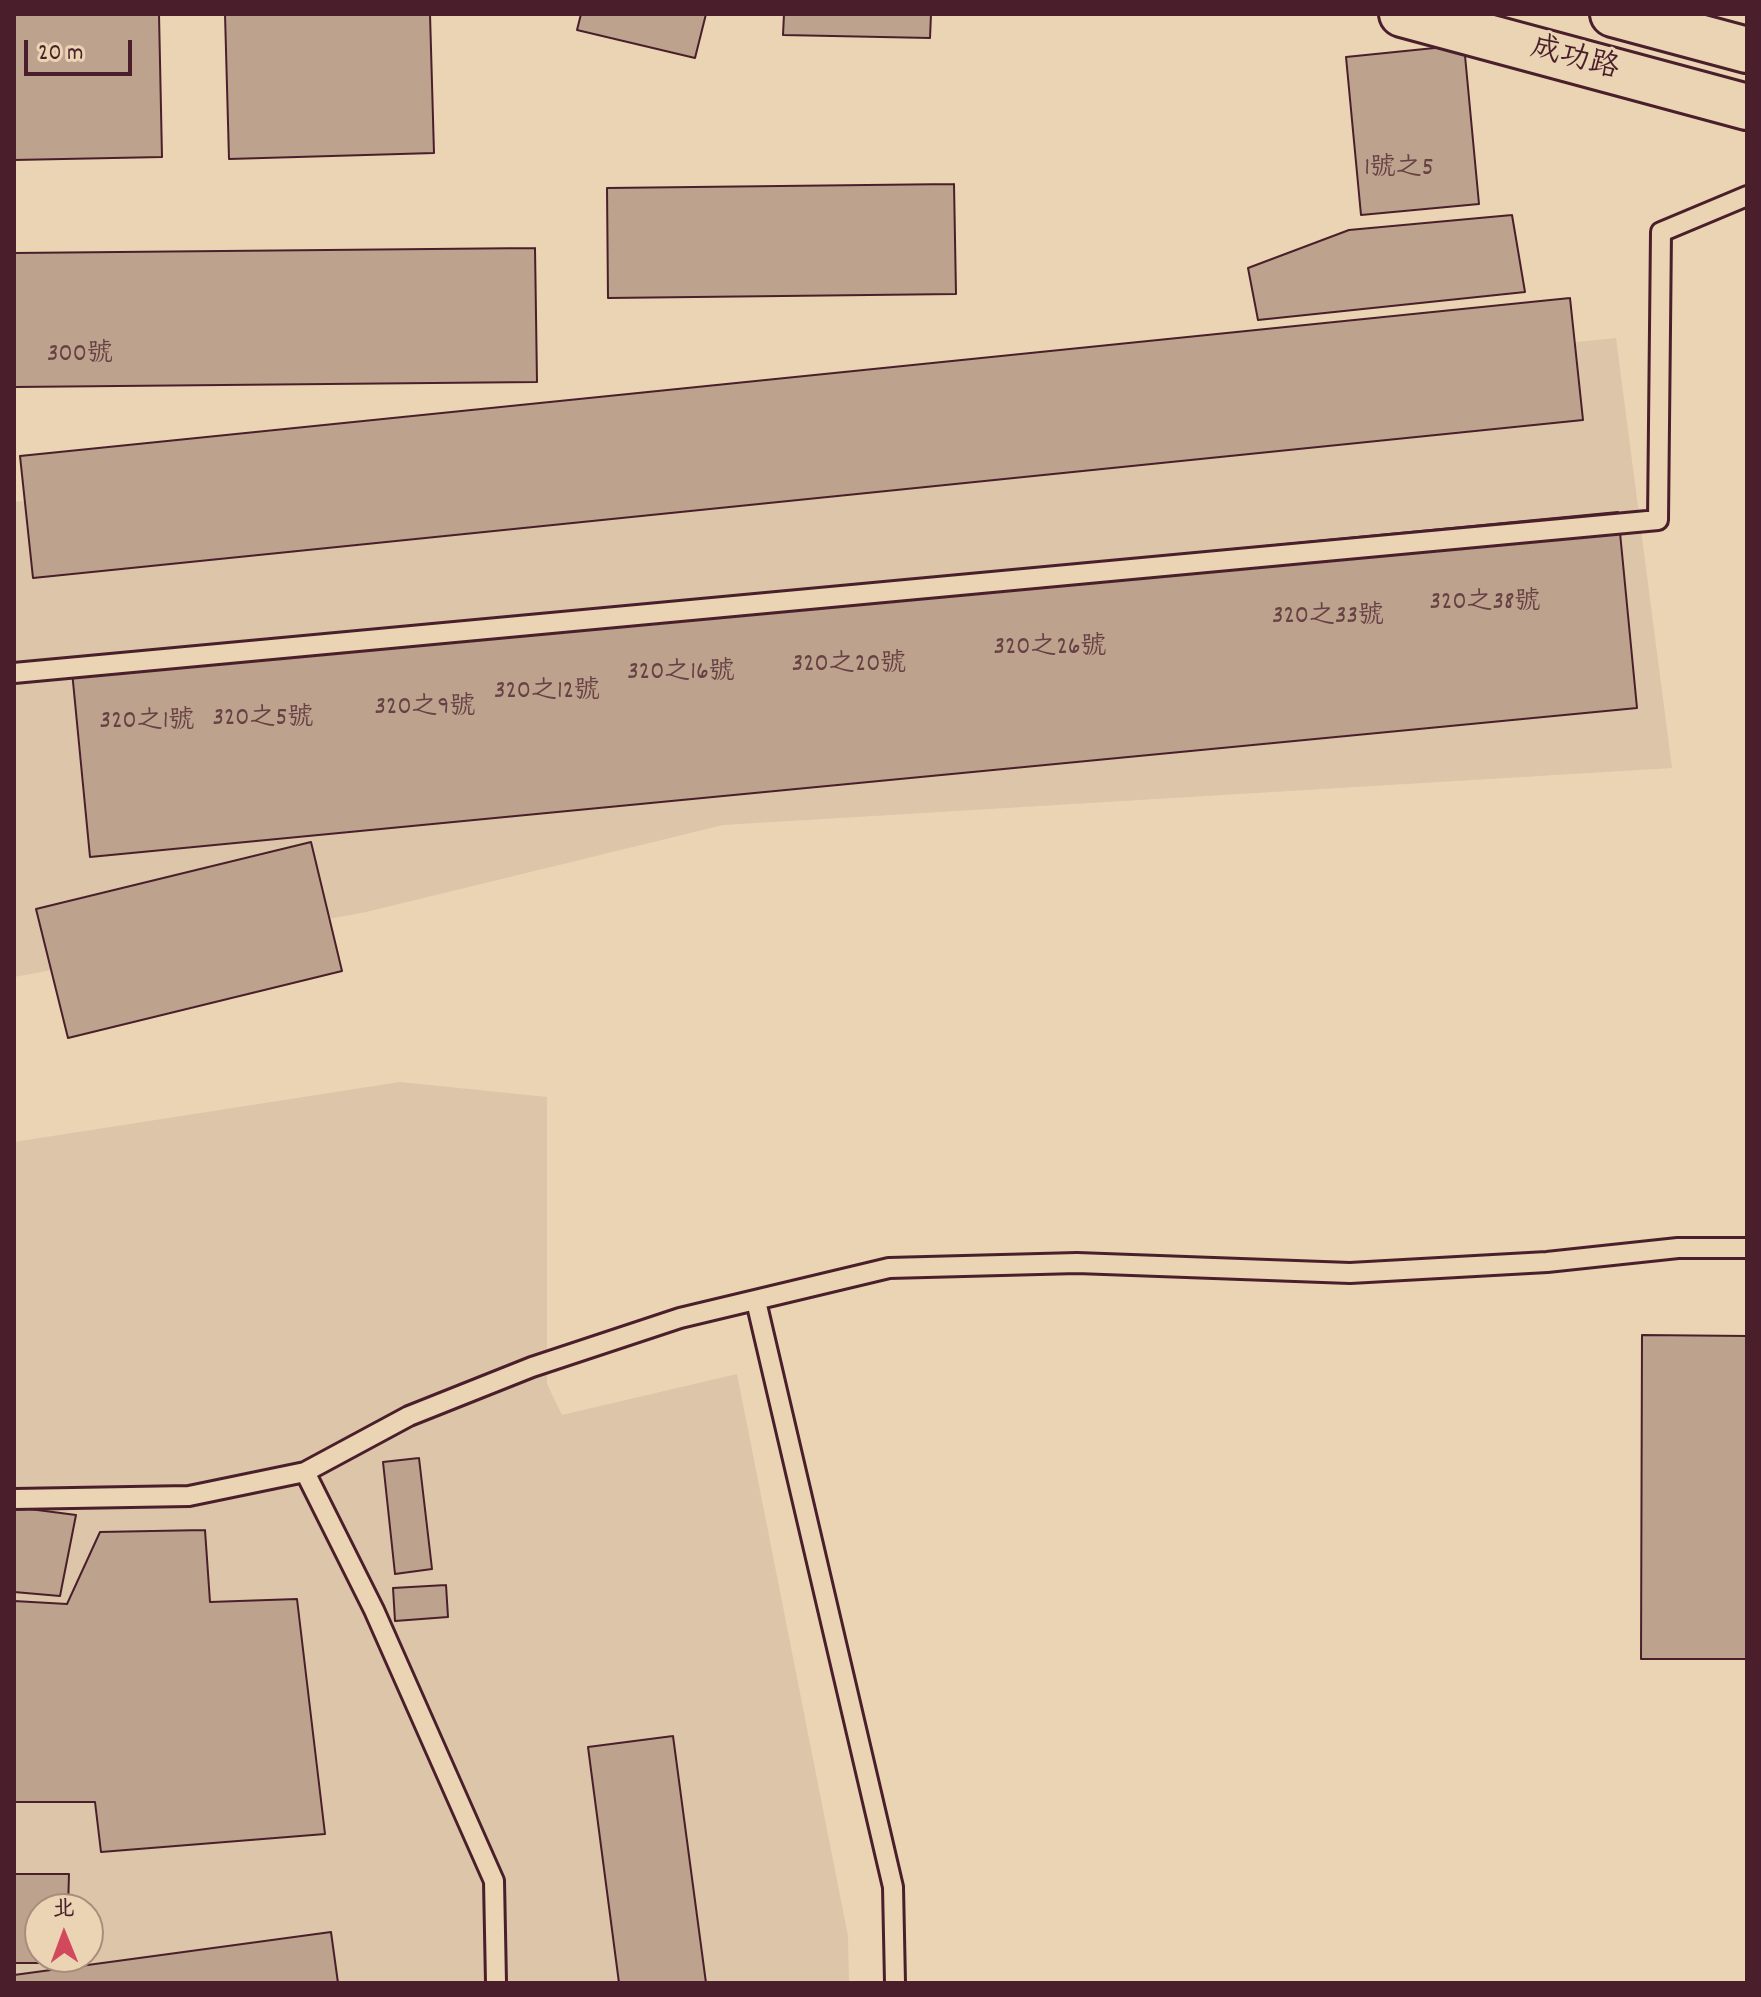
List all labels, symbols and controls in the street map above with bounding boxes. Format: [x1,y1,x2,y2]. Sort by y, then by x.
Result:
scale bar [28,24,136,74]
street label: 成功路 [1526,32,1622,90]
text: 20 m [38,37,84,71]
house number: 1號之5 [1364,154,1434,186]
house number: 300號 [47,340,113,372]
house number: 320之38號 [1429,588,1541,620]
house number: 320之33號 [1272,602,1384,634]
house number: 320之26號 [993,633,1107,665]
house number: 320之20號 [792,650,906,682]
house number: 320之16號 [627,658,735,690]
house number: 320之12號 [494,677,600,709]
house number: 320之9號 [375,693,475,725]
house number: 320之5號 [212,704,314,736]
house number: 320之1號 [100,707,194,739]
north arrow [24,1893,104,1973]
text: 北 [52,1895,75,1926]

